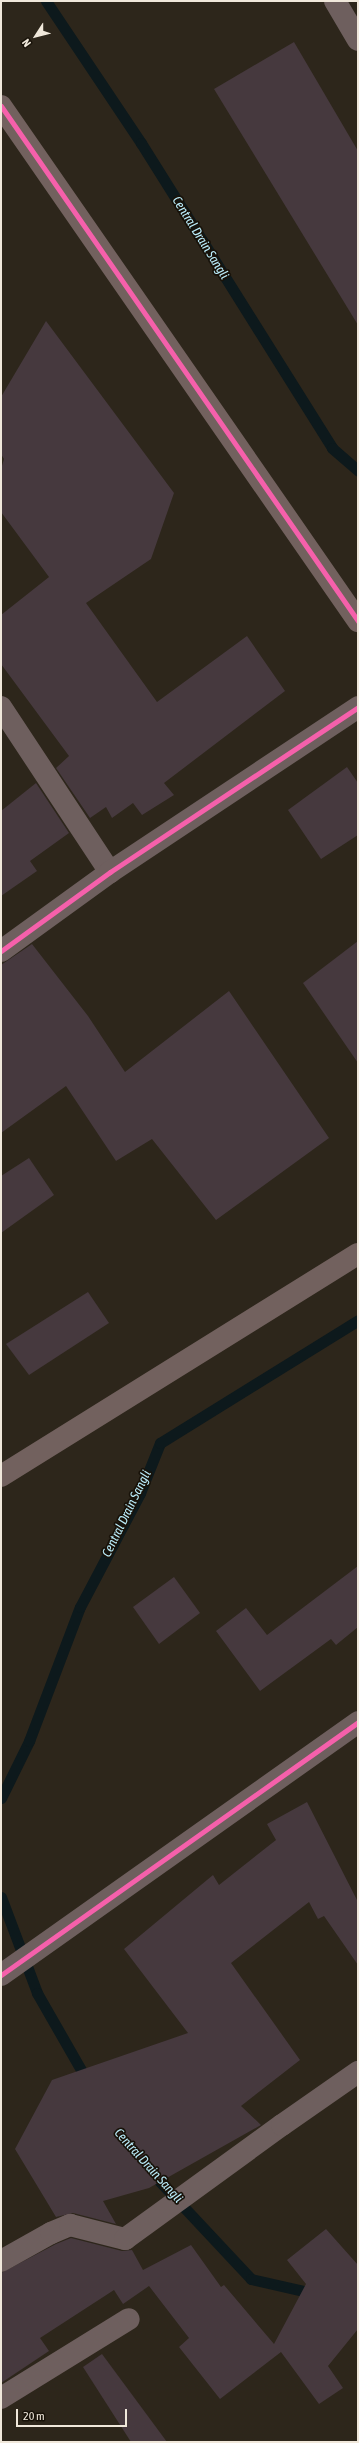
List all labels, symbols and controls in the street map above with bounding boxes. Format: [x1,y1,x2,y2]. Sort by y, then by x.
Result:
north arrow [16,16,56,56]
text: N [20,37,33,49]
water label: Central Drain Sangli [168,194,232,282]
water label: Central Drain Sangli [99,1468,155,1560]
water label: Central Drain Sangli [111,2126,185,2206]
scale bar [18,2401,129,2427]
text: 20 m [23,2409,45,2423]

